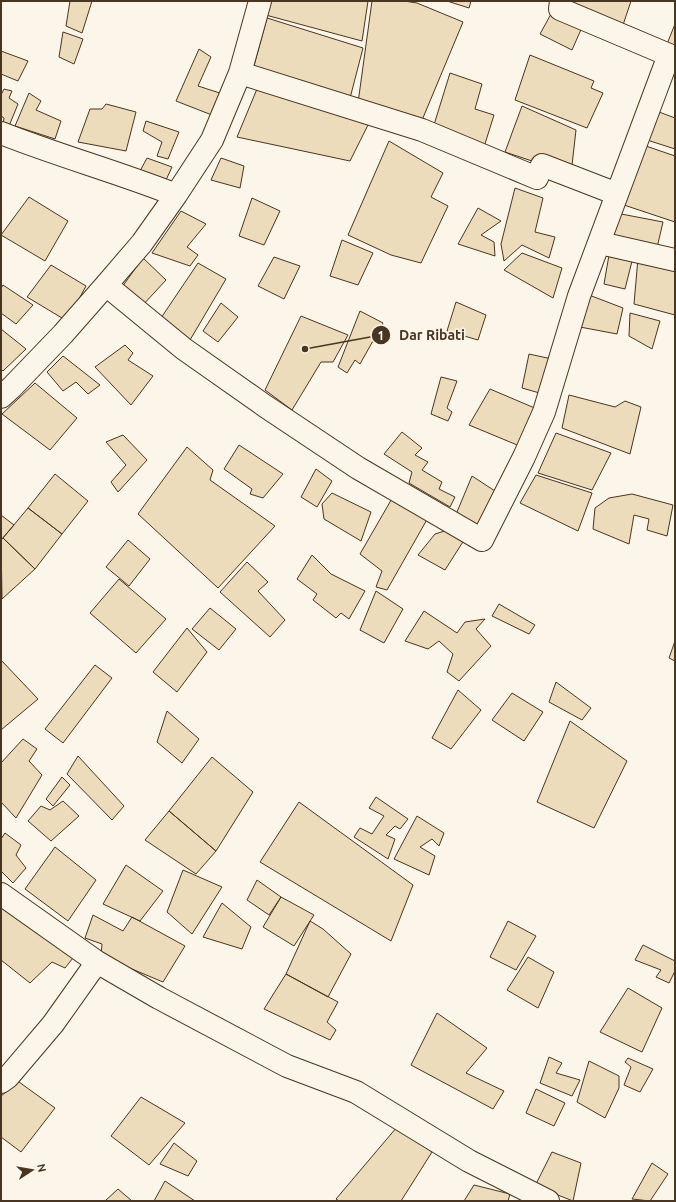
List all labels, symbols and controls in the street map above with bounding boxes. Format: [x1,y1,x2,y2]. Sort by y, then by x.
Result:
callout: Dar Ribati [371,322,473,348]
text: Dar Ribati [399,327,465,343]
text: 1 [378,329,384,342]
north arrow [12,1150,52,1190]
text: N [35,1163,49,1173]

